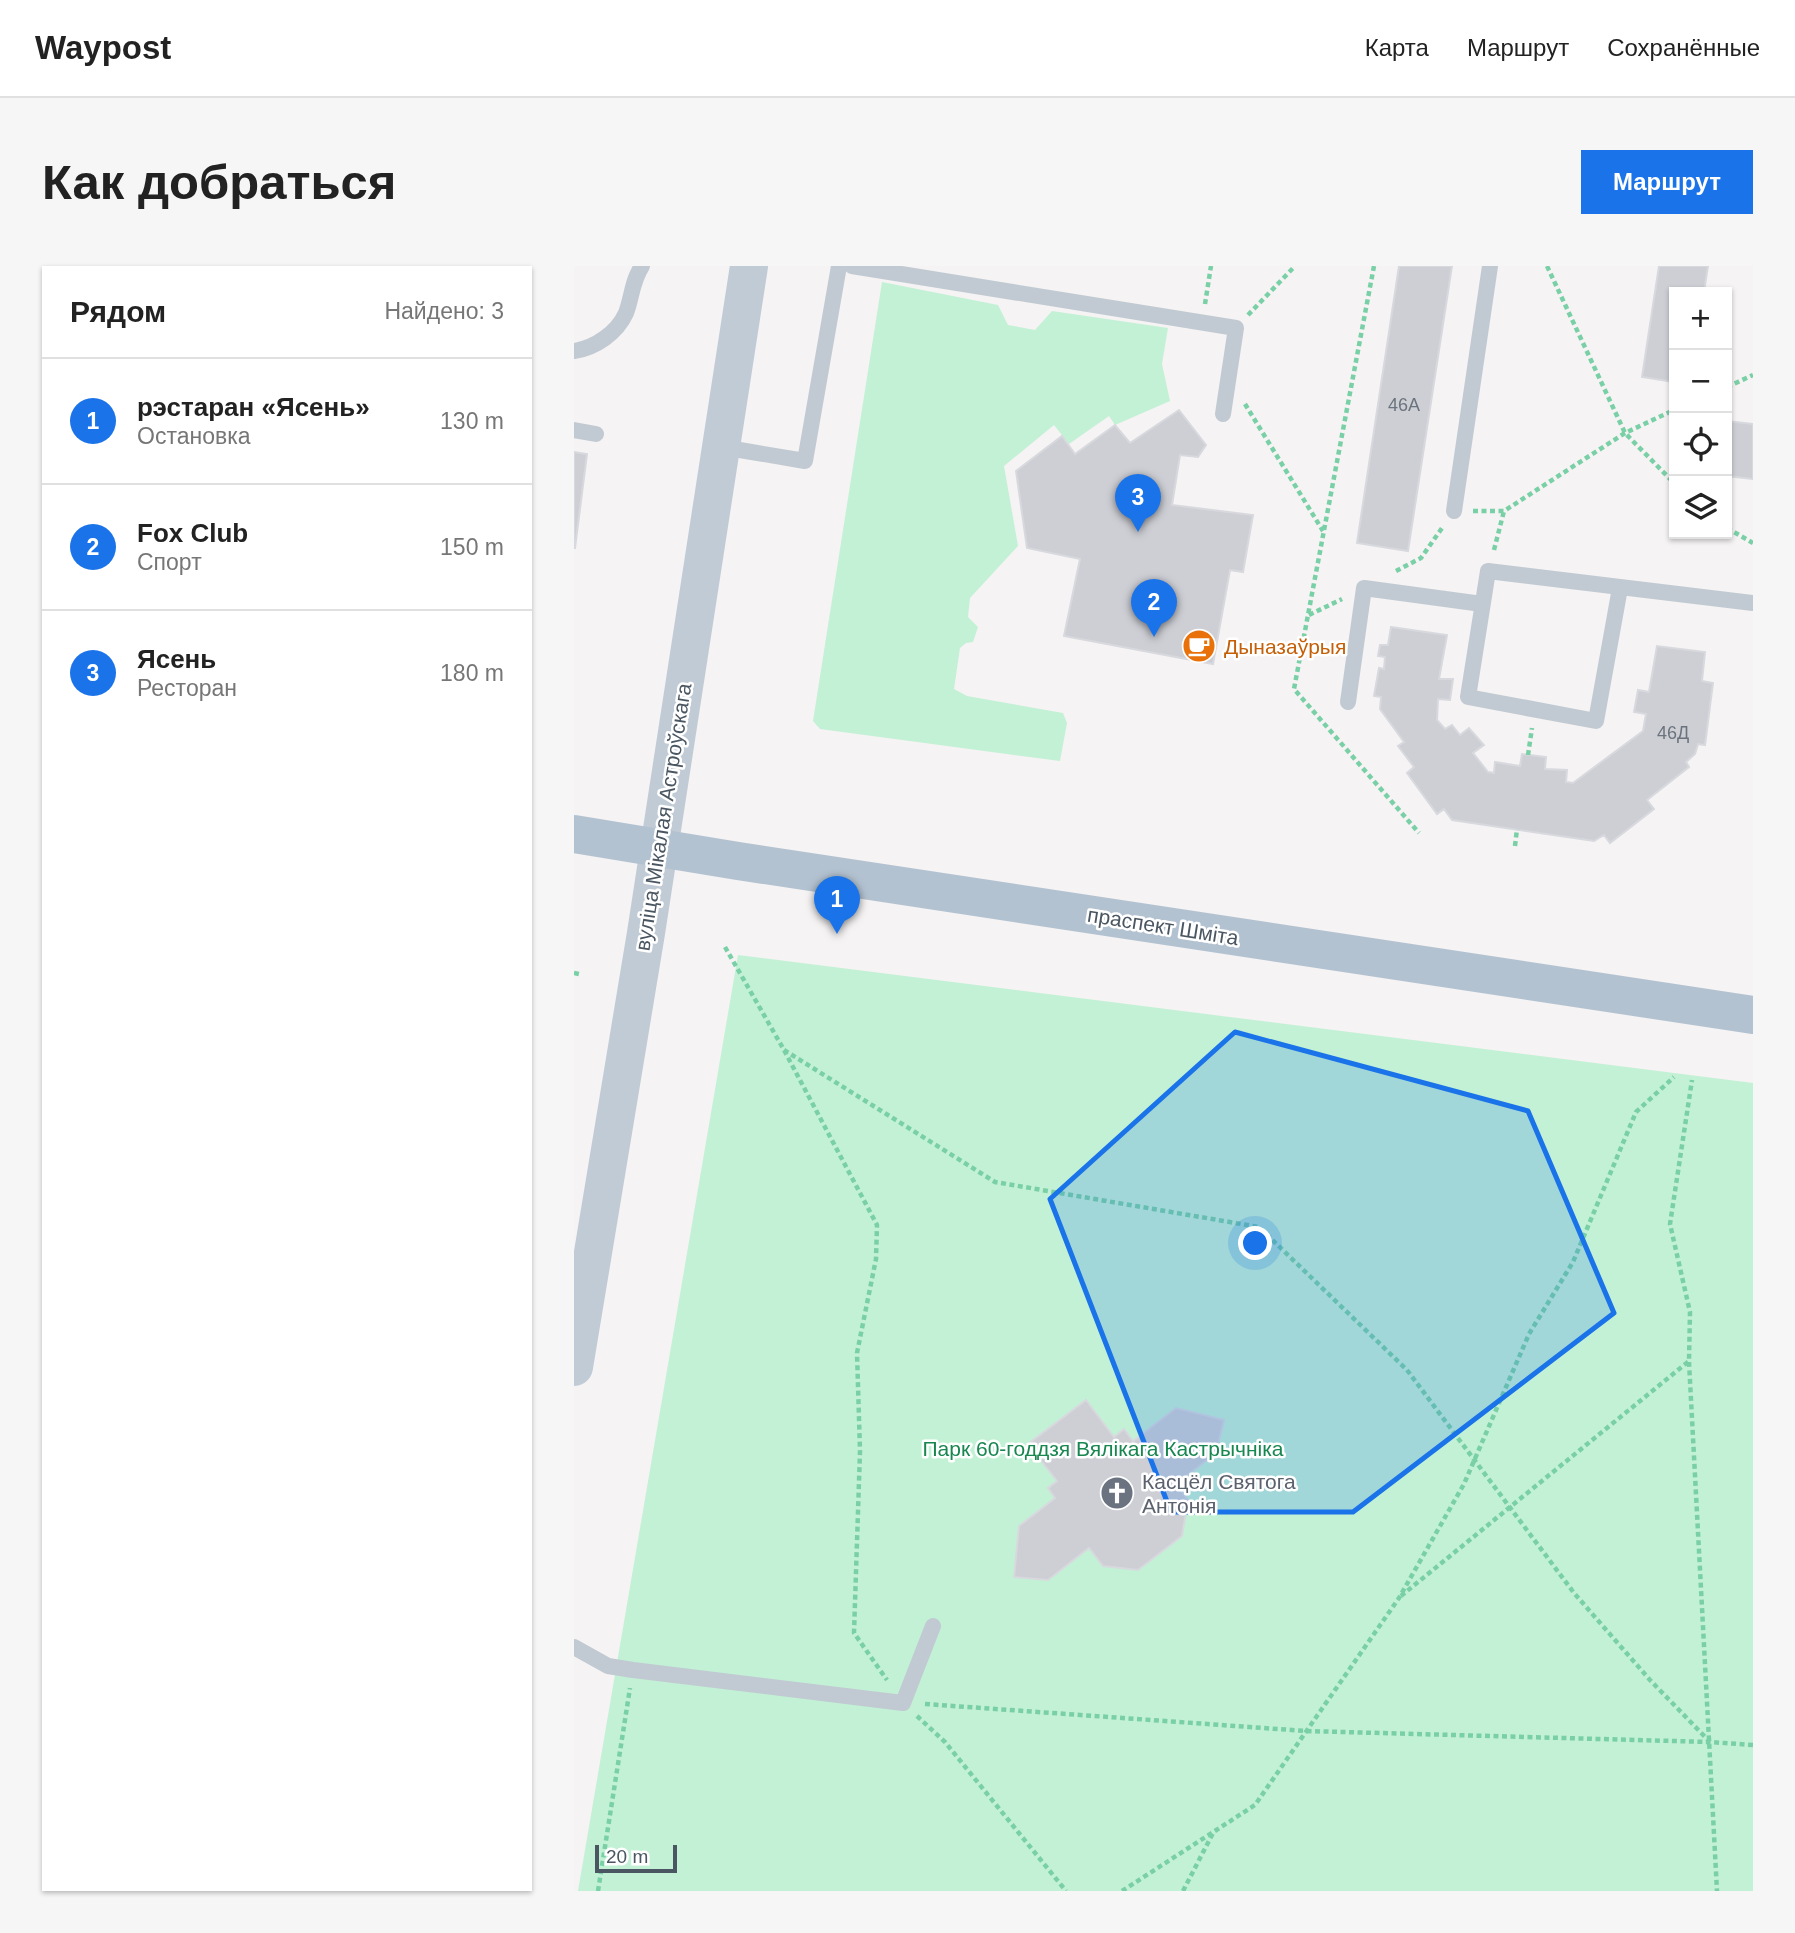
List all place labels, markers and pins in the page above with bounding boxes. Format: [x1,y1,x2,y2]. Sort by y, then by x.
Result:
pin: 3 [1115,474,1161,532]
pin: 2 [1131,579,1177,637]
cafe icon: Дыназаўрыя [1180,627,1218,665]
place label: Дыназаўрыя [1224,635,1346,658]
pin: 1 [814,876,860,934]
place label: Касцёл Святога Антонія [1142,1470,1296,1517]
church icon: Касцёл Святога Антонія [1098,1474,1136,1512]

